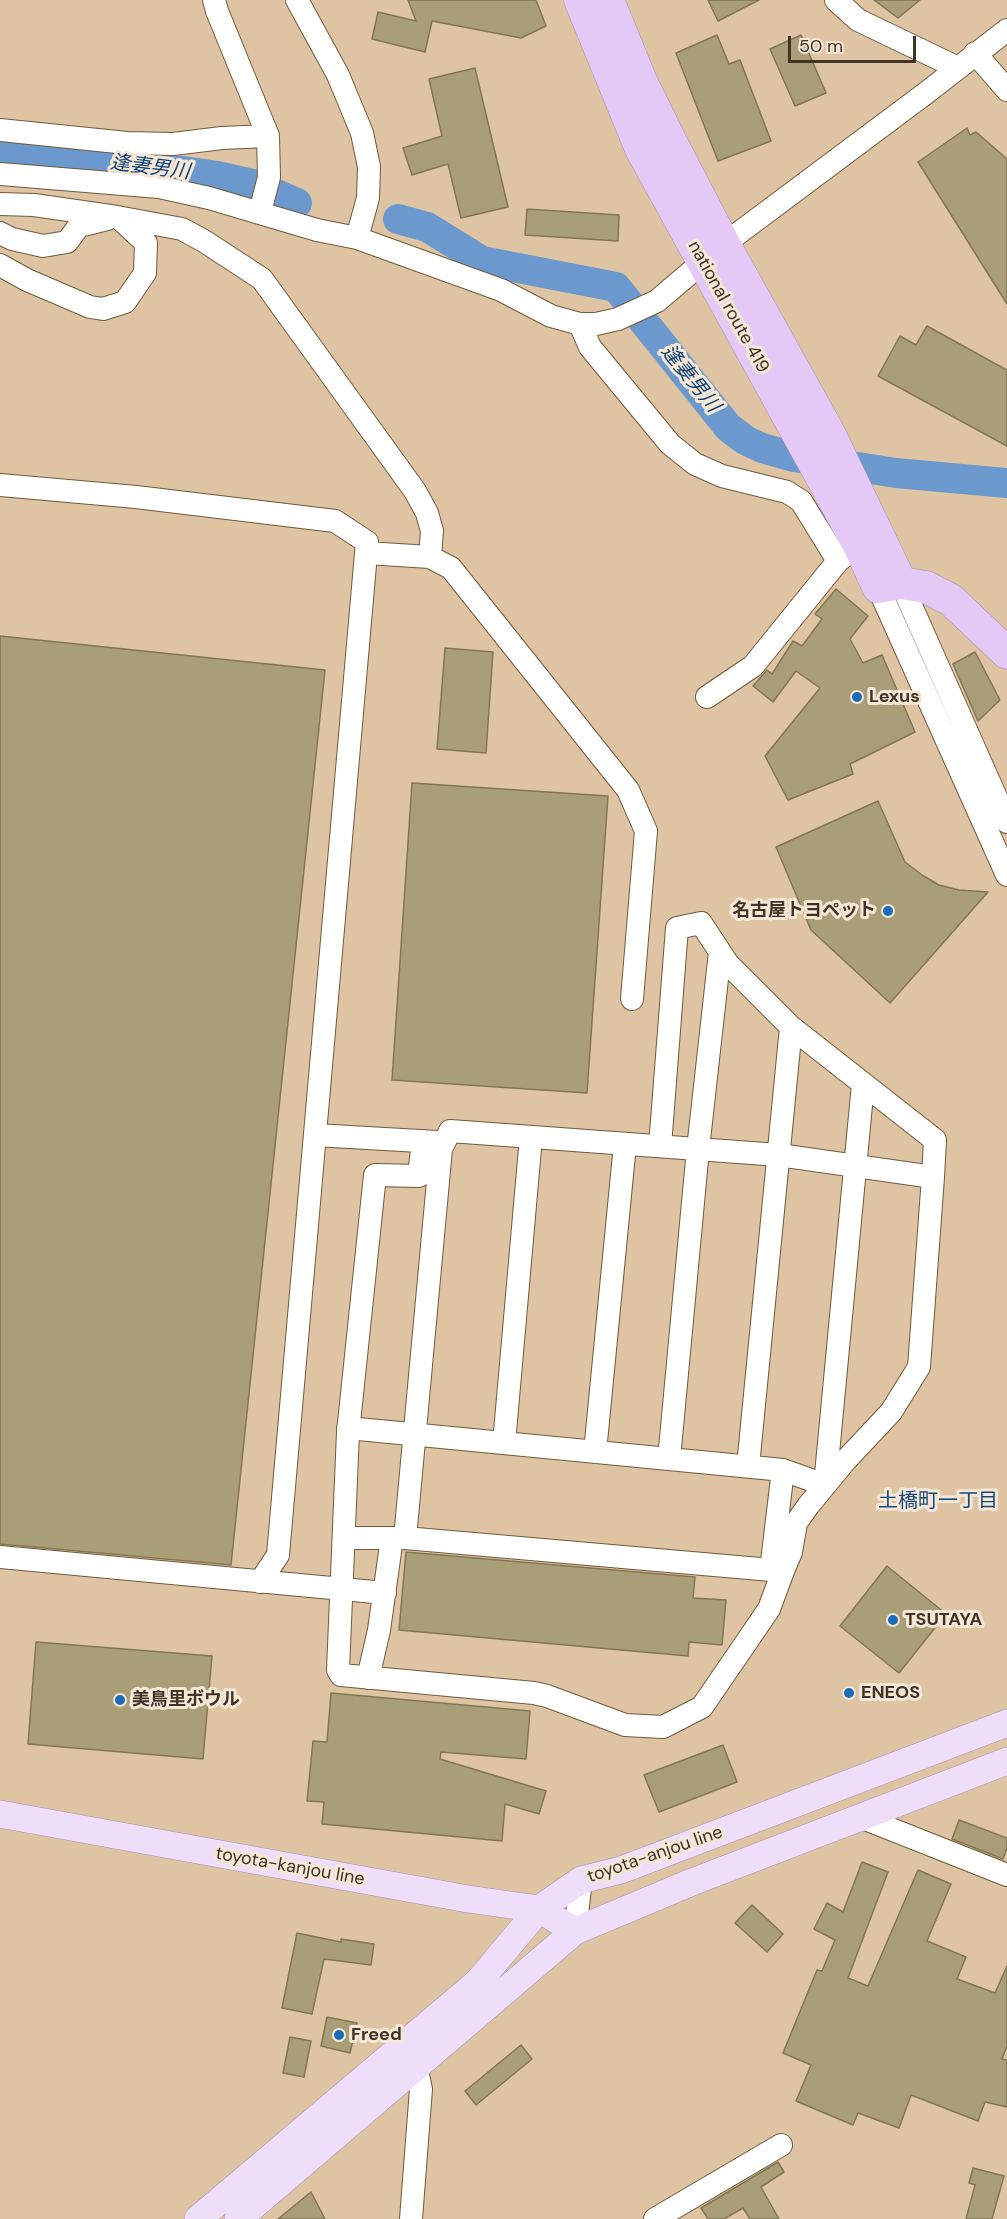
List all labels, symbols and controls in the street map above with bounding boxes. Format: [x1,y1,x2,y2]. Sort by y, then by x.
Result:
scale bar [791,24,918,62]
text: 50 m [799,34,843,58]
water label: 逢妻男川 [109,151,191,185]
street label: national route 419 [683,237,773,377]
water label: 逢妻男川 [656,340,724,418]
place label: Lexus [869,686,920,708]
marker: Lexus [850,690,864,704]
place label: 名古屋トヨペット [732,900,876,922]
marker: 名古屋トヨペット [881,904,895,918]
district label: 土橋町一丁目 [878,1490,998,1514]
place label: TSUTAYA [905,1609,982,1631]
marker: TSUTAYA [886,1613,900,1627]
place label: ENEOS [861,1682,920,1704]
marker: ENEOS [842,1686,856,1700]
place label: 美鳥里ボウル [132,1689,240,1711]
marker: 美鳥里ボウル [113,1693,127,1707]
street label: toyota-anjou line [584,1822,726,1888]
street label: toyota-kanjou line [214,1843,366,1891]
place label: Freed [351,2024,402,2046]
marker: Freed [332,2028,346,2042]

